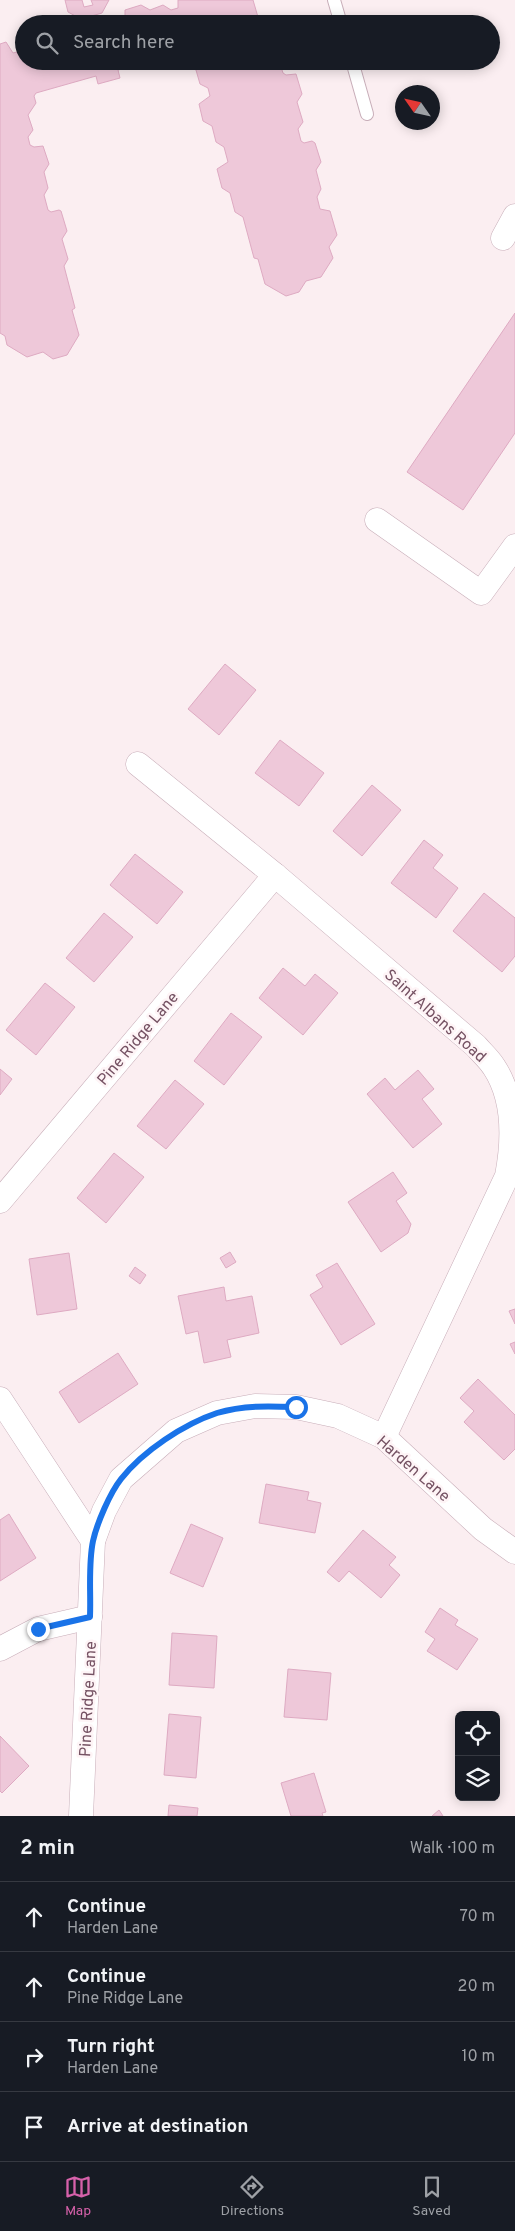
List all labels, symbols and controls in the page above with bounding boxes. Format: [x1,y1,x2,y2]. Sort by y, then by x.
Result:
search box [15,15,500,70]
icon: search [33,29,61,57]
text: Search here [73,31,175,55]
north arrow [395,85,440,130]
street label: Saint Albans Road [380,965,490,1067]
street label: Pine Ridge Lane [94,988,184,1090]
route start [285,1396,308,1419]
street label: Harden Lane [372,1432,454,1507]
route end [27,1618,50,1641]
street label: Pine Ridge Lane [76,1641,102,1758]
map controls [455,1711,500,1801]
button: locate [455,1711,500,1756]
button: layers [455,1756,500,1801]
text: 2 min [20,1835,75,1862]
text: Walk · 100 m [410,1839,495,1859]
text: Continue [67,1895,146,1919]
icon: ahead [20,1903,48,1931]
text: 70 m [460,1907,495,1927]
text: Harden Lane [67,1919,158,1939]
text: Continue [67,1965,146,1989]
icon: ahead [20,1973,48,2001]
text: 20 m [458,1977,495,1997]
text: Pine Ridge Lane [67,1989,183,2009]
text: Turn right [67,2035,155,2059]
icon: right [20,2043,48,2071]
text: 10 m [461,2047,495,2067]
text: Harden Lane [67,2059,158,2079]
icon: arrive [20,2113,48,2141]
text: Arrive at destination [67,2115,248,2139]
tab: Map [64,2173,92,2220]
tab: Directions [220,2173,284,2220]
tab: Saved [412,2173,451,2220]

